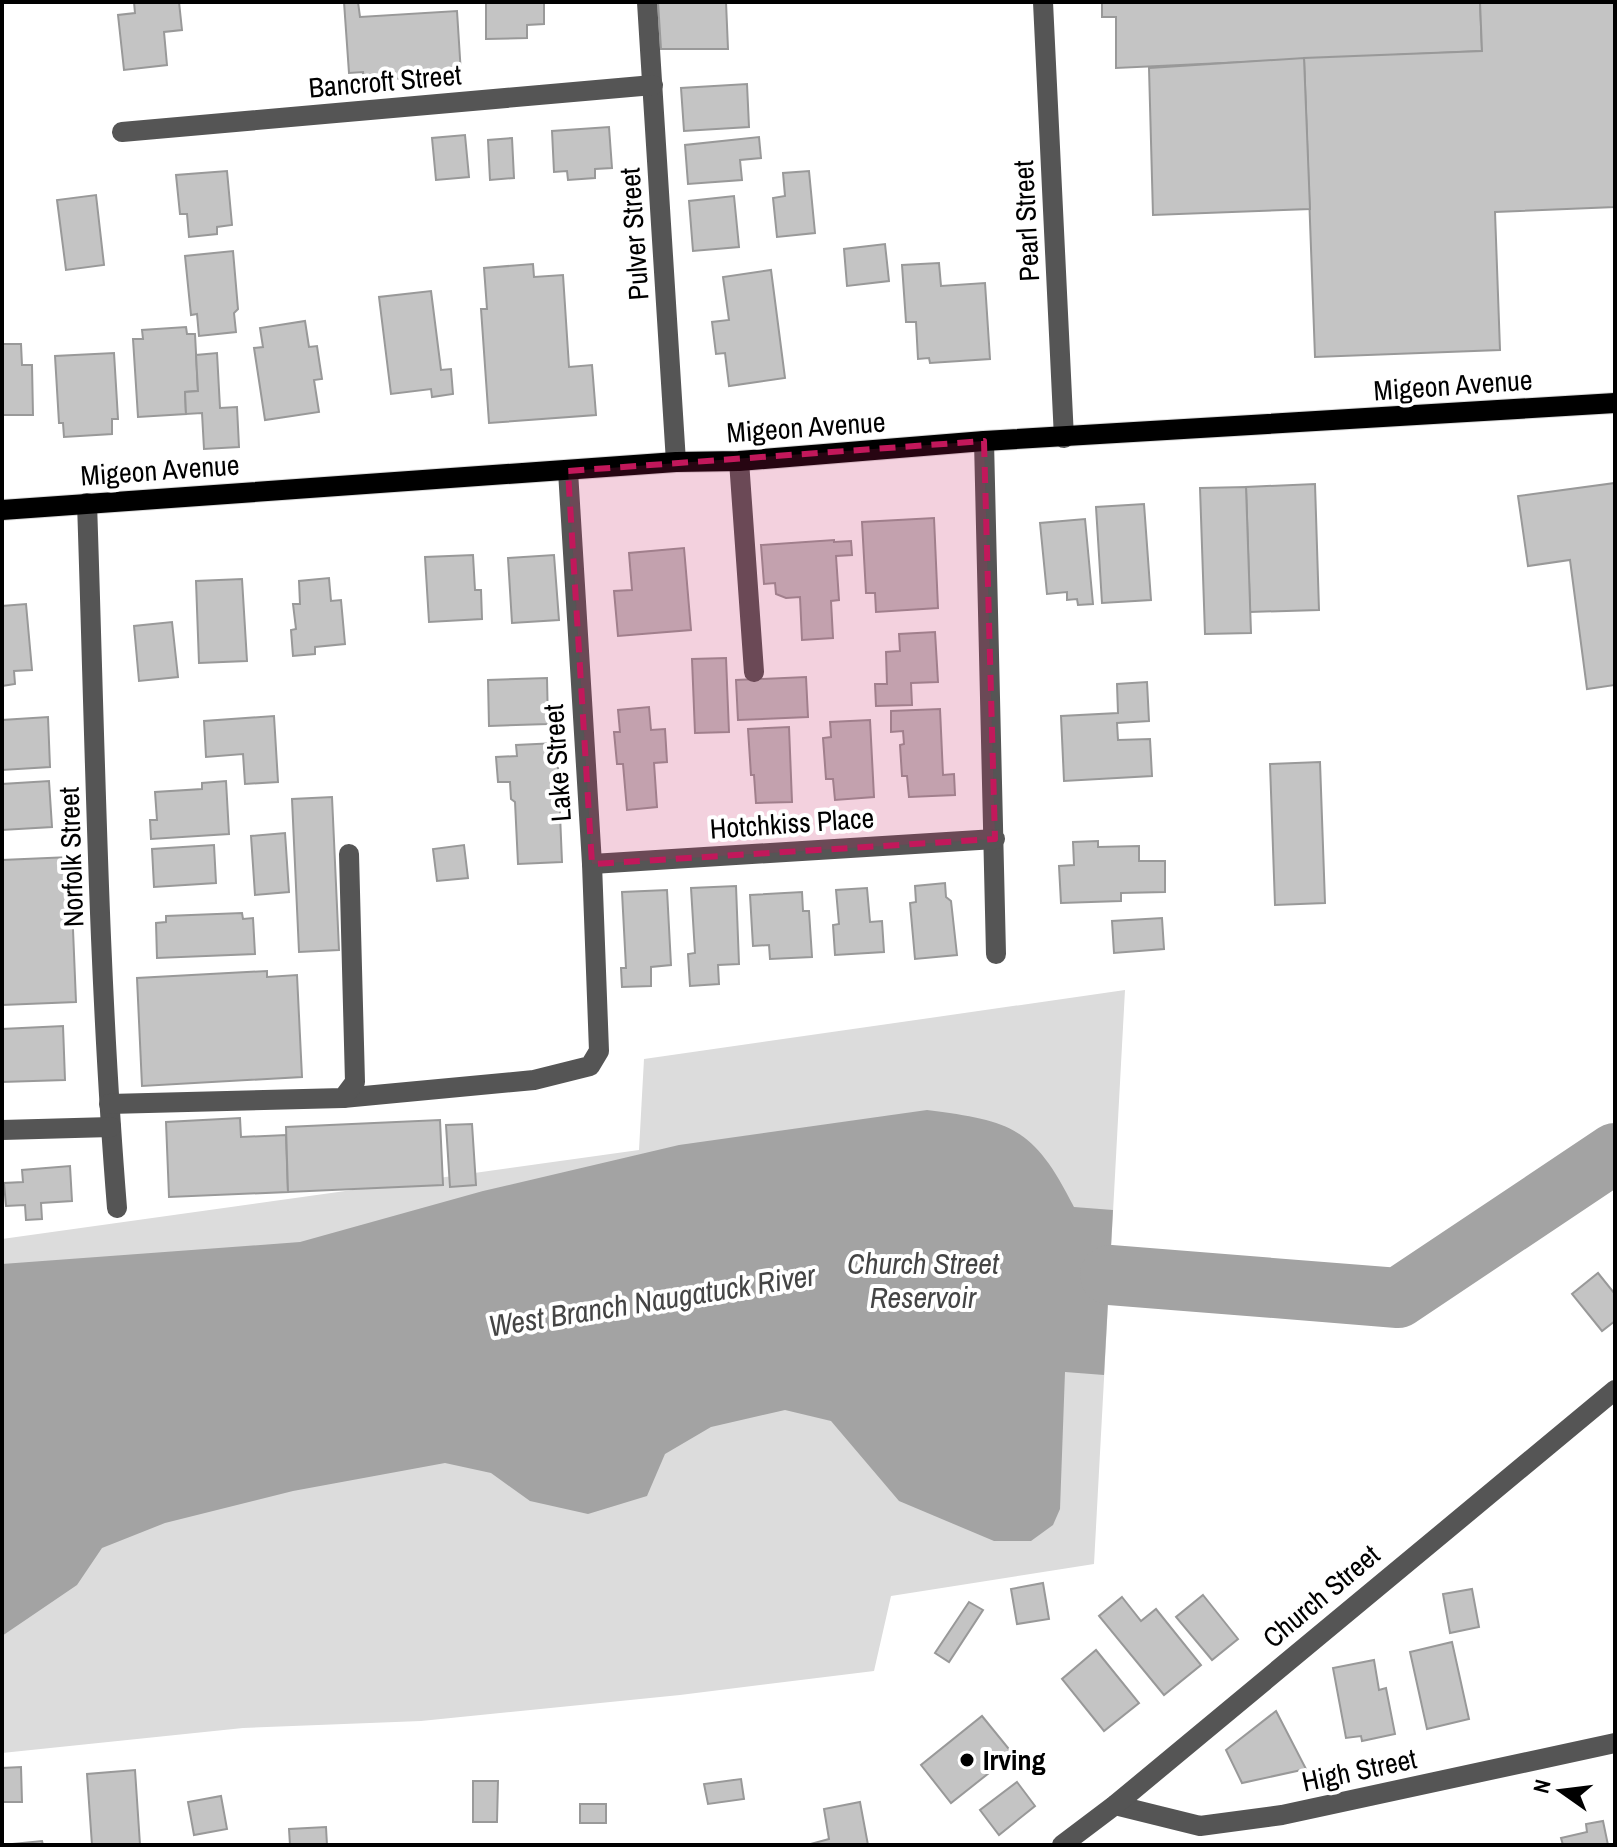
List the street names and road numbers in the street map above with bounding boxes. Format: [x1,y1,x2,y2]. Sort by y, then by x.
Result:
street label: Bancroft Street [307,55,463,107]
street label: Pearl Street [1004,159,1048,283]
street label: Pulver Street [610,166,658,302]
street label: Migeon Avenue [1372,360,1534,410]
street label: Migeon Avenue [725,402,887,452]
street label: Migeon Avenue [79,445,241,495]
street label: Lake Street [534,703,580,823]
street label: Norfolk Street [50,786,92,928]
street label: Hotchkiss Place [709,798,875,848]
street label: Church Street [1255,1536,1387,1656]
street label: High Street [1298,1739,1420,1801]

